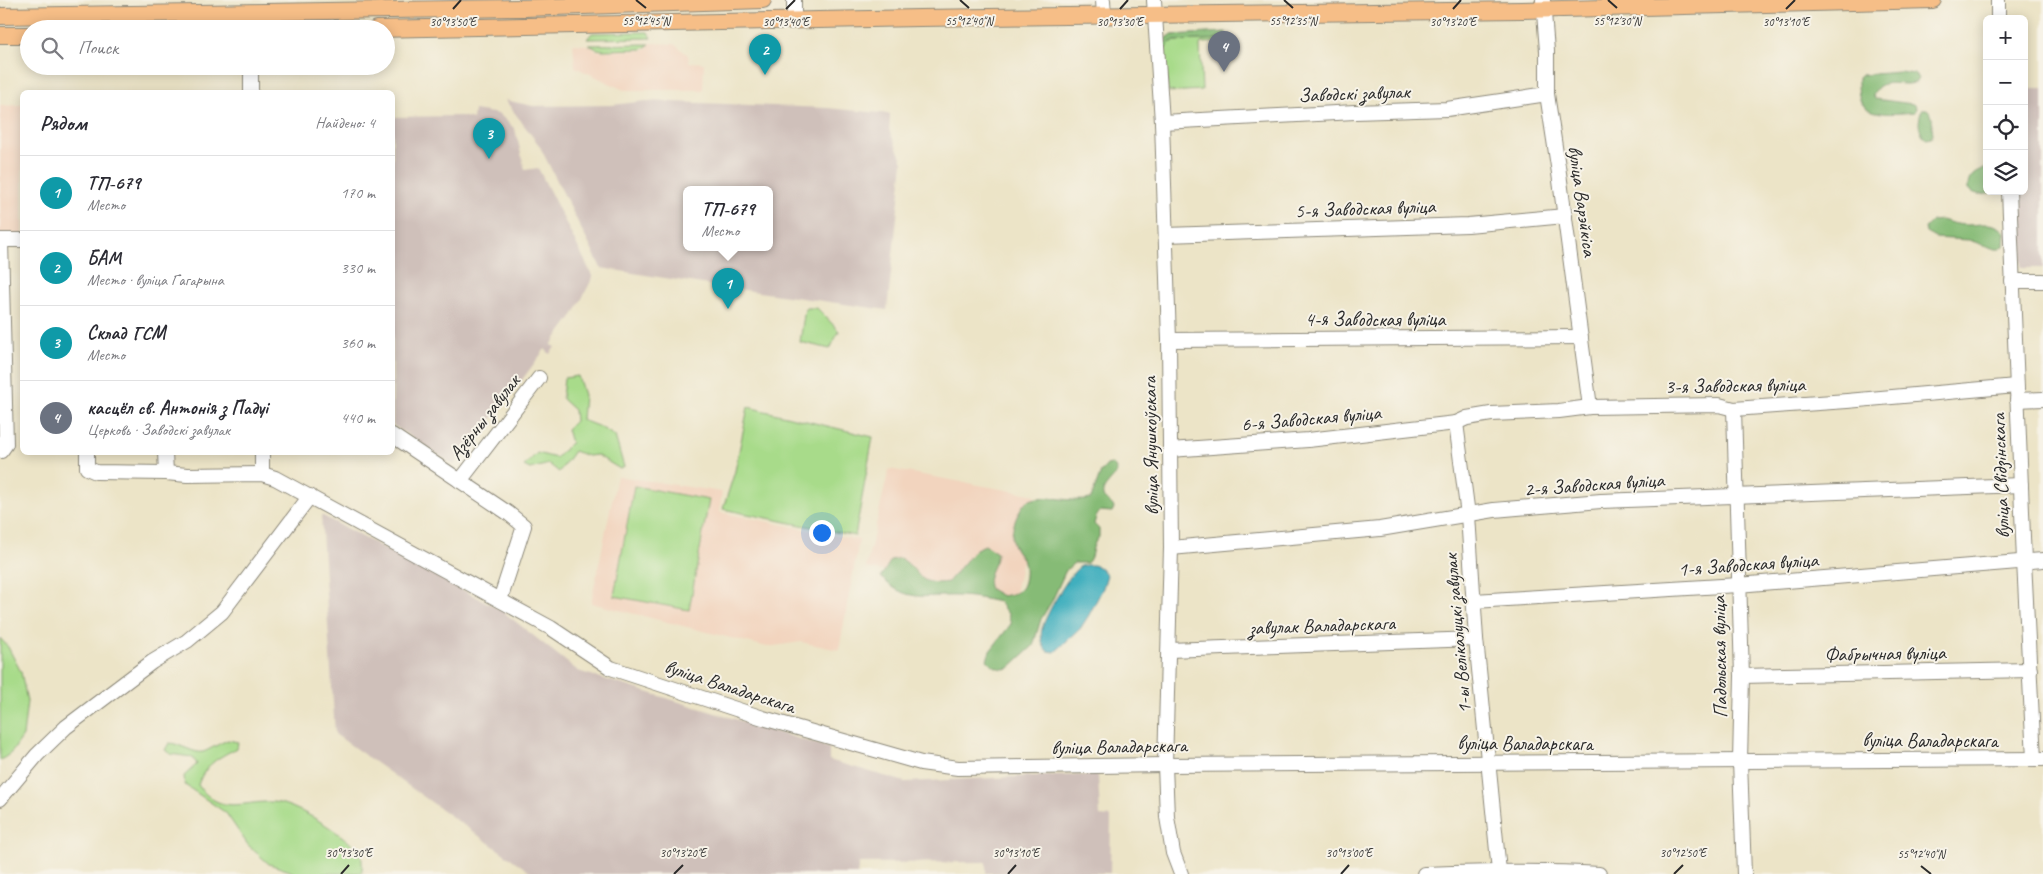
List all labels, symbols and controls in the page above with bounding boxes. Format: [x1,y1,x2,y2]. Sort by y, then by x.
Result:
text: 55°12'45"N [622,13,671,29]
text: 55°12'40"N [945,13,994,29]
text: 55°12'35"N [1269,13,1318,29]
text: 55°12'30"N [1593,13,1642,29]
text: 30°13'50"E [430,14,478,30]
text: 30°13'40"E [763,14,811,30]
text: 30°13'30"E [1097,14,1145,30]
text: 30°13'20"E [1430,14,1478,30]
text: 30°13'10"E [1763,14,1811,30]
map controls [1983,15,2028,195]
button: + [1983,15,2028,60]
search box [20,20,395,75]
pin: 4 [1208,31,1240,72]
icon: search [38,34,66,62]
pin: 2 [749,34,781,75]
text: Поиск [78,36,118,60]
button: − [1983,60,2028,105]
street label: Заводскі завулак [1298,79,1412,109]
button: locate [1983,105,2028,150]
text: Рядом [40,110,87,136]
text: Найдено: 4 [315,113,375,133]
pin: 3 [473,118,505,159]
street label: вуліца Варэйкіса [1562,144,1603,259]
button: layers [1983,150,2028,195]
text: ТП-679 [87,171,140,195]
text: 1 [52,183,60,203]
text: 170 m [341,183,375,203]
popup [683,186,773,251]
street label: 5-я Заводская вуліца [1294,194,1437,223]
text: Место [87,195,125,215]
text: ТП-679 [701,197,755,221]
text: Место [701,221,739,241]
text: БАМ [87,246,122,270]
text: 2 [52,258,60,278]
text: 330 m [341,258,375,278]
pin: 1 [712,268,744,309]
text: Место · вуліца Гагарына [87,270,224,290]
street label: 4-я Заводская вуліца [1305,307,1446,332]
text: Склад ГСМ [87,321,165,345]
text: 3 [52,333,60,353]
text: 360 m [341,333,375,353]
text: Место [87,345,125,365]
street label: Азёрны завулак [443,368,527,466]
street label: 3-я Заводская вуліца [1665,372,1807,399]
street label: вуліца Янушкоўскага [1137,374,1164,516]
text: касцёл св. Антонія з Падуі [87,396,268,420]
street label: 6-я Заводская вуліца [1240,400,1383,437]
text: 4 [52,408,60,428]
text: 440 m [341,408,375,428]
street label: вуліца Свідзінскага [1986,411,2015,539]
text: Церковь · Заводскі завулак [87,420,230,440]
street label: 2-я Заводская вуліца [1523,467,1666,502]
your location [809,520,835,546]
street label: 1-я Заводская вуліца [1677,547,1820,582]
street label: 1-ы Велікалуцкі завулак [1438,551,1478,715]
street label: Падольская вуліца [1706,594,1733,718]
street label: завулак Валадарскага [1246,610,1397,642]
street label: Фабрычная вуліца [1824,640,1947,667]
street label: вуліца Валадарскага [661,654,800,720]
street label: вуліца Валадарскага [1862,728,2000,753]
street label: вуліца Валадарскага [1457,731,1595,756]
street label: вуліца Валадарскага [1051,733,1189,760]
text: 30°13'30"E [326,845,374,861]
text: 30°13'20"E [660,845,708,861]
text: 30°13'10"E [993,845,1041,861]
text: 30°13'00"E [1326,845,1374,861]
text: 30°12'50"E [1660,845,1708,861]
text: 55°12'40"N [1897,846,1946,862]

